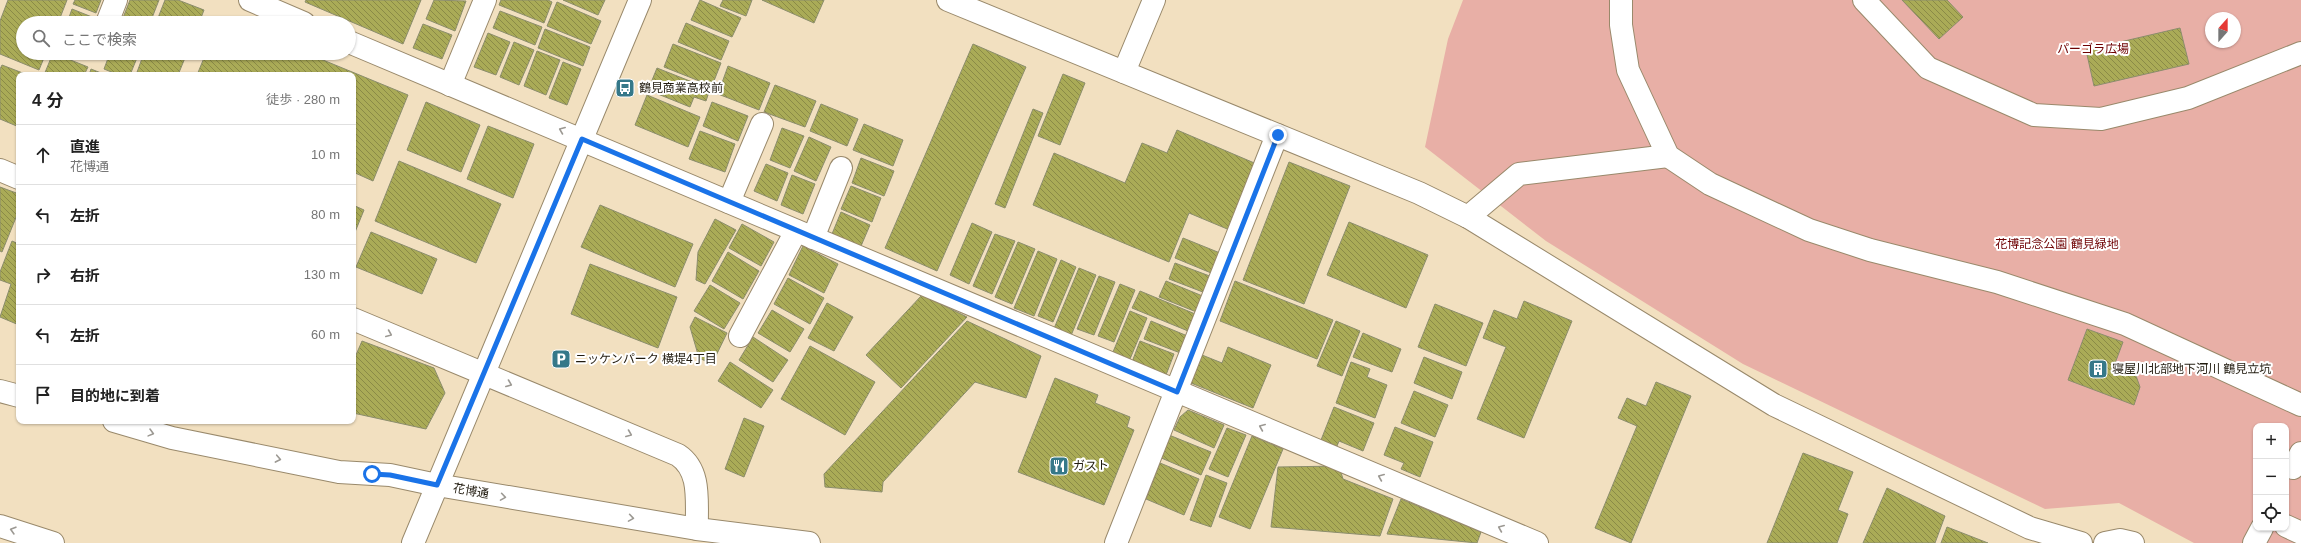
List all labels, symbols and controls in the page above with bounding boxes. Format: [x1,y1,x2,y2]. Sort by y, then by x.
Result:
north arrow [2205,12,2241,48]
search box [16,16,356,60]
icon: search [30,27,52,49]
text: ここで検索 [62,31,137,48]
park label: パーゴラ広場 [2057,42,2129,56]
bus stop icon: 鶴見商業高校前 [614,77,636,99]
place label: 鶴見商業高校前 [639,81,723,95]
text: 4 分 [32,91,63,110]
text: 徒歩 · 280 m [266,92,340,107]
route end [1269,126,1287,144]
one-way arrow [558,127,565,135]
text: 直進 [70,138,100,155]
icon: ahead [32,144,54,166]
text: 10 m [311,147,340,162]
text: 花博通 [70,159,109,174]
icon: left [32,204,54,226]
text: 左折 [70,207,100,224]
text: 80 m [311,207,340,222]
park label: 花博記念公園 鶴見緑地 [1995,237,2119,251]
icon: right [32,264,54,286]
text: 右折 [70,267,100,284]
text: 130 m [304,267,340,282]
icon: left [32,324,54,346]
text: 左折 [70,327,100,344]
text: 60 m [311,327,340,342]
one-way arrow [385,329,392,337]
parking icon: ニッケンパーク 横堤4丁目 [550,348,572,370]
place label: ニッケンパーク 横堤4丁目 [575,352,717,366]
building icon: 寝屋川北部地下河川 鶴見立坑 [2087,358,2109,380]
place label: 寝屋川北部地下河川 鶴見立坑 [2112,362,2271,376]
one-way arrow [504,379,512,387]
icon: arrive [32,384,54,406]
text: 目的地に到着 [70,387,160,404]
map controls [2253,423,2289,531]
button: + [2253,423,2289,459]
one-way arrow [1258,424,1266,432]
one-way arrow [148,428,154,436]
one-way arrow [625,429,632,437]
one-way arrow [275,455,281,463]
restaurant icon: ガスト [1048,455,1070,477]
place label: ガスト [1073,459,1109,473]
button: − [2253,459,2289,495]
route start [363,465,381,483]
one-way arrow [1378,474,1385,482]
street label: 花博通 [452,481,490,501]
one-way arrow [500,492,506,500]
button: locate [2253,495,2289,531]
one-way arrow [628,513,634,522]
one-way arrow [1498,525,1506,533]
one-way arrow [10,526,17,535]

